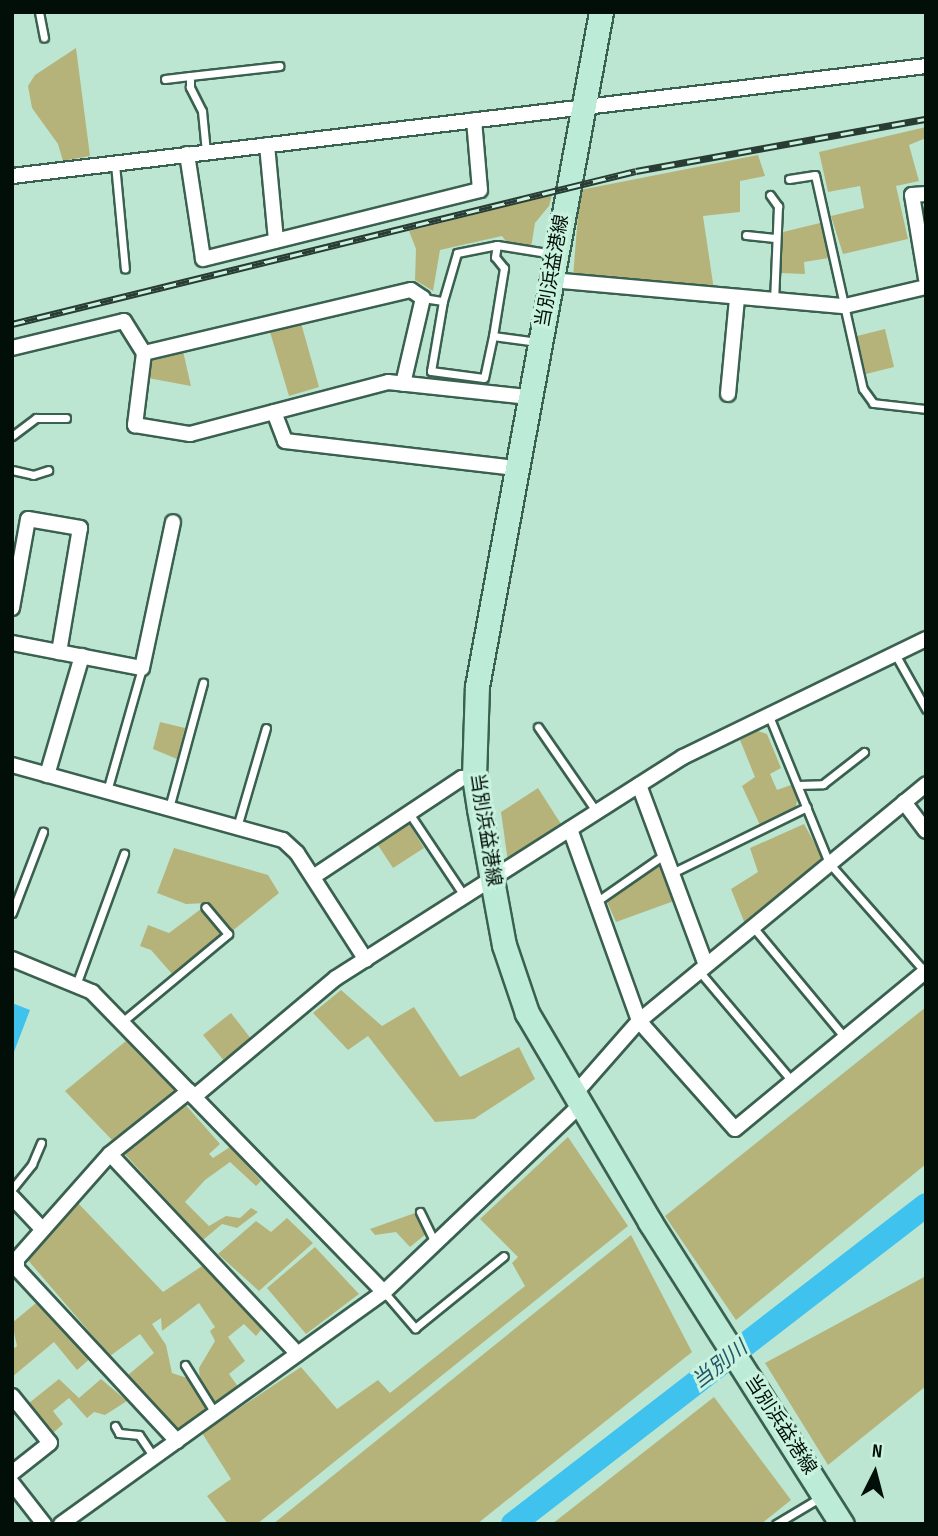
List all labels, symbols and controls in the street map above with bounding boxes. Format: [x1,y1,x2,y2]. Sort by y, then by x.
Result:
street label: 当別浜益港線 [532,213,574,329]
street label: 当別浜益港線 [465,772,505,888]
water label: 当別川 [687,1336,753,1394]
street label: 当別浜益港線 [739,1371,821,1479]
north arrow [840,1438,910,1508]
text: N [871,1440,883,1464]

